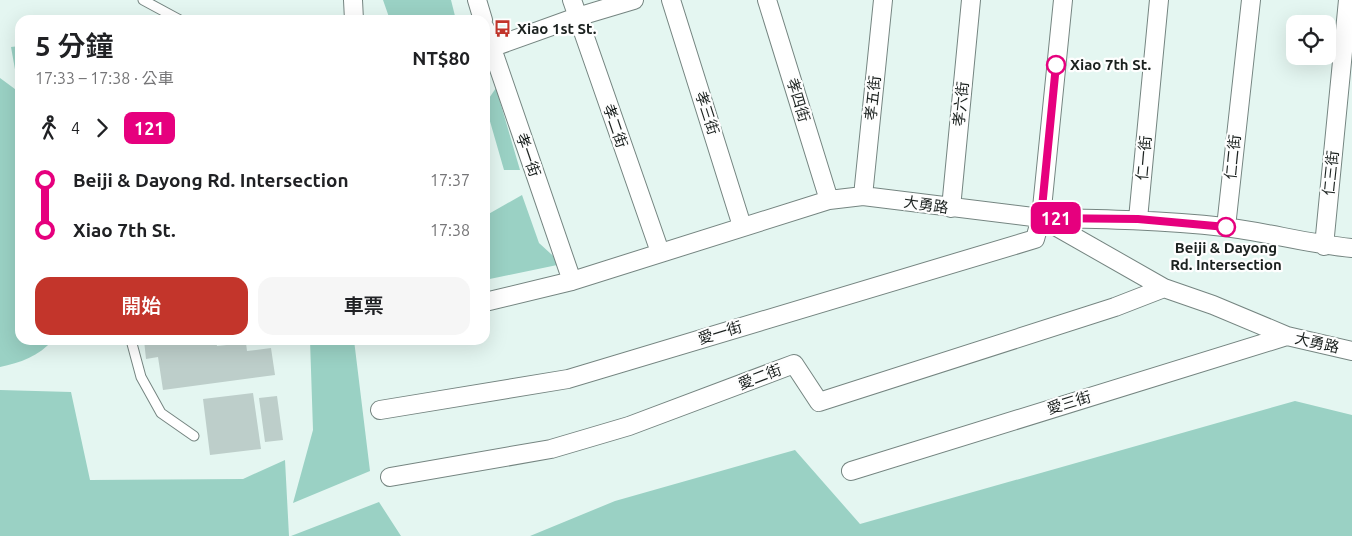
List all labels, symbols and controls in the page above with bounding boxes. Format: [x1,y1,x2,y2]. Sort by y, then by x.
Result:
map controls [1286,15,1336,65]
button: locate [1286,15,1336,65]
bus stop icon: Xiao 1st St. [493,19,513,39]
place label: Xiao 1st St. [517,20,597,37]
text: 5 分鐘 [35,30,113,61]
text: NT$80 [412,47,470,69]
marker: Xiao 7th St. [1046,55,1066,75]
place label: Xiao 7th St. [1070,56,1151,73]
text: 17:33 – 17:38 · 公車 [35,69,174,87]
street label: 孝五街 [862,75,883,121]
street label: 孝四街 [784,76,813,124]
street label: 孝六街 [950,81,971,127]
street label: 孝三街 [692,89,723,137]
street label: 孝二街 [600,102,631,150]
icon: walk [35,114,63,142]
icon: forward [88,114,116,142]
text: 121 [134,118,165,138]
text: 4 [71,119,80,137]
street label: 孝一街 [513,131,544,179]
street label: 仁二街 [1222,134,1243,180]
street label: 仁一街 [1133,135,1154,181]
street label: 仁三街 [1320,150,1341,196]
text: Beiji & Dayong Rd. Intersection [73,169,349,191]
text: 17:37 [430,171,470,189]
street label: 大勇路 [903,193,950,216]
line badge: 121 [1027,202,1085,234]
text: 121 [1041,208,1071,228]
marker: Beiji & Dayong Rd. Intersection [1216,217,1236,237]
text: Xiao 7th St. [73,219,176,241]
text: 17:38 [430,221,470,239]
place label: Beiji & Dayong Rd. Intersection [1170,239,1282,273]
button: 開始 [35,277,248,335]
button: 車票 [258,277,470,335]
street label: 愛一街 [696,318,744,347]
street label: 大勇路 [1293,329,1341,356]
street label: 愛二街 [736,361,784,393]
street label: 愛三街 [1045,388,1093,417]

